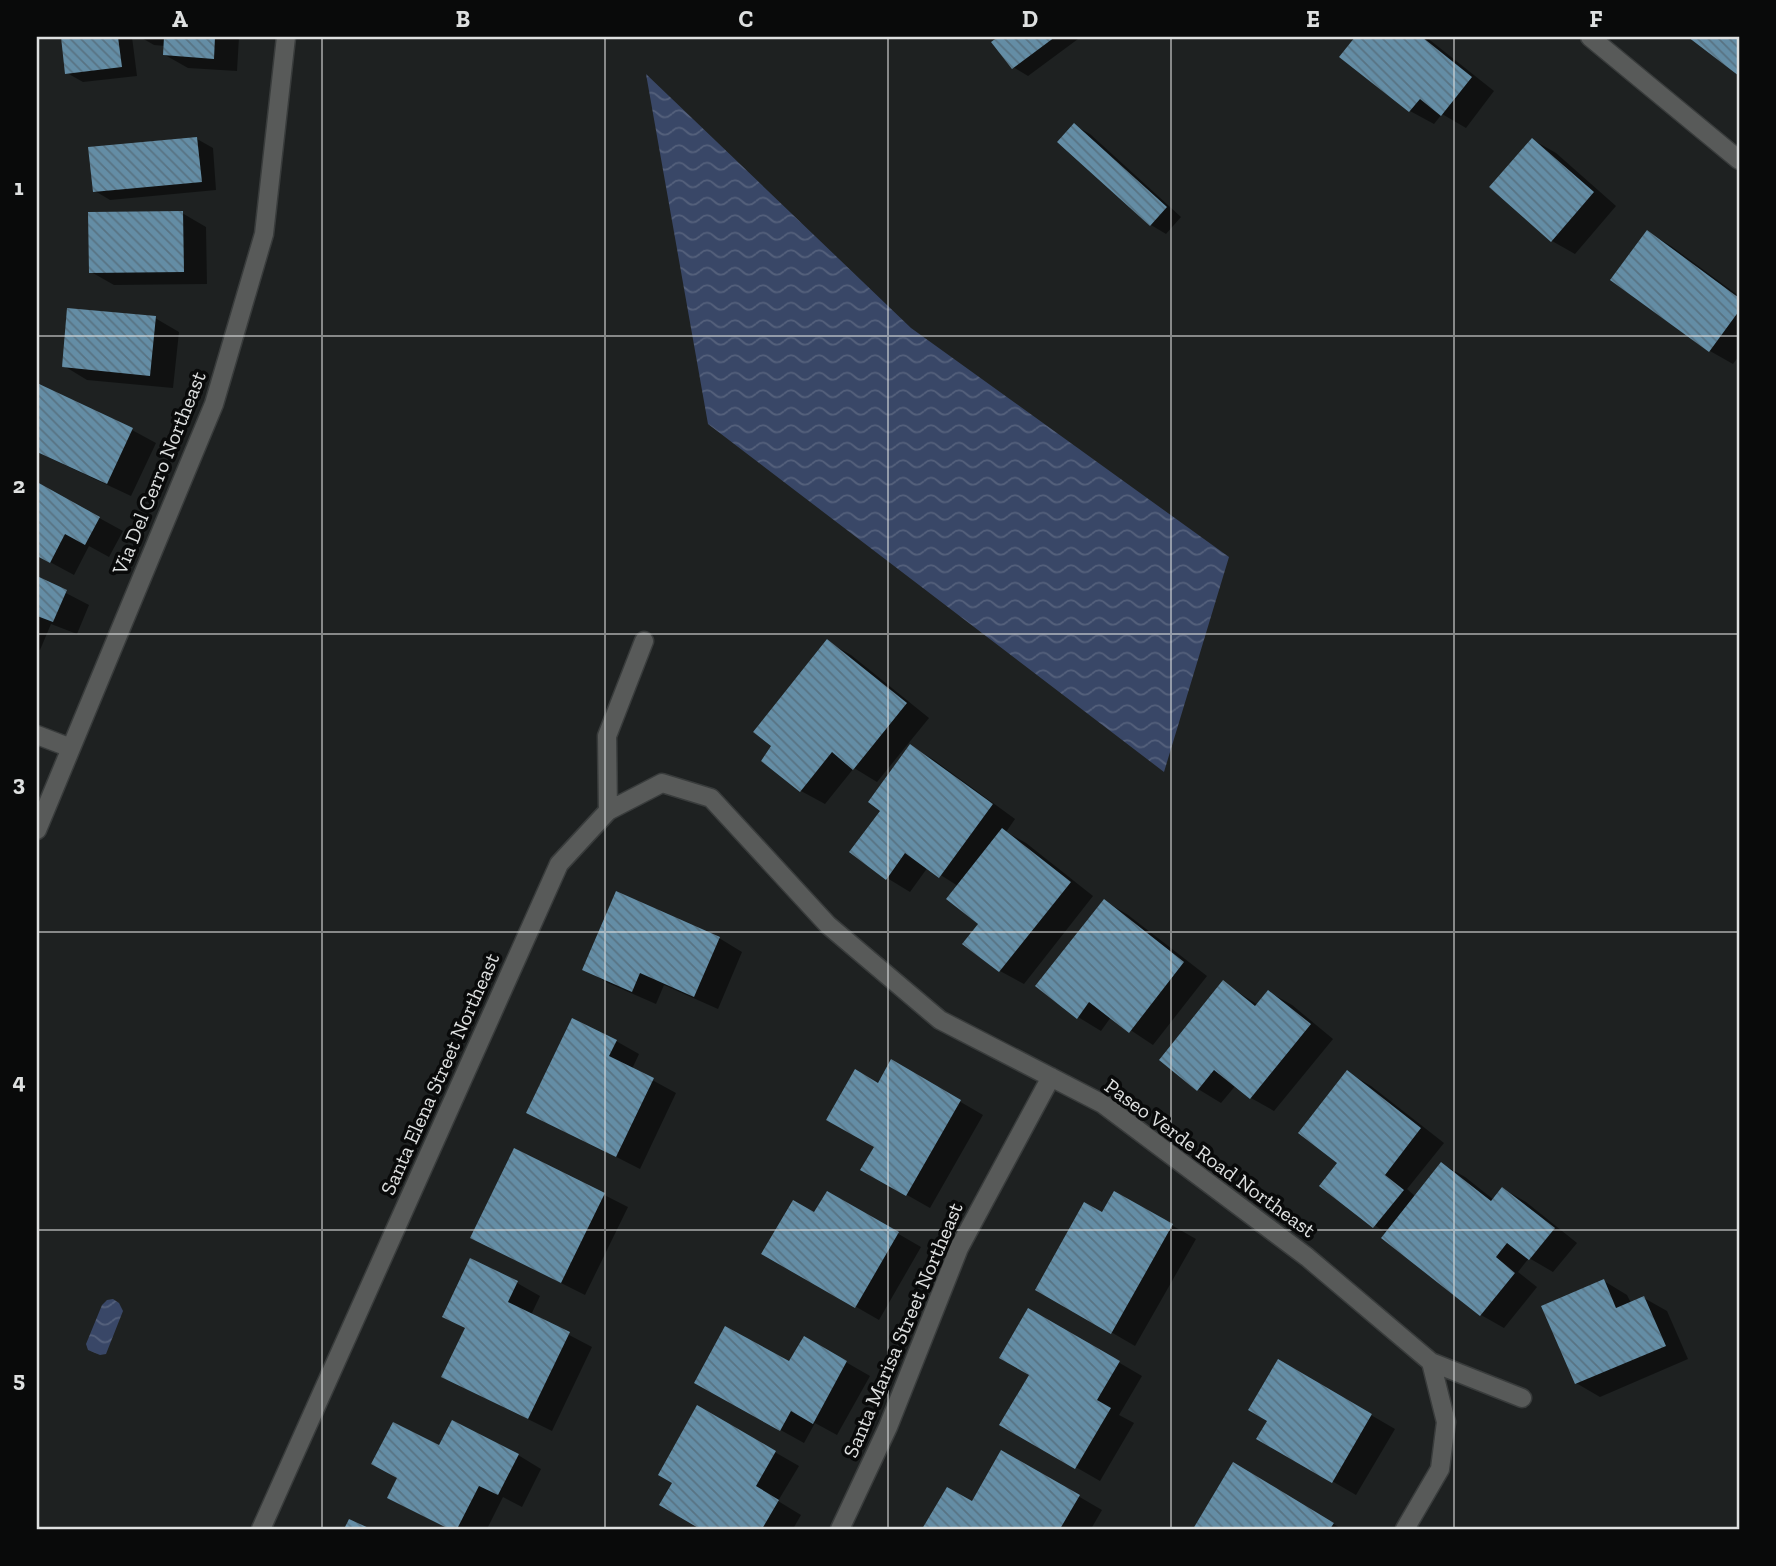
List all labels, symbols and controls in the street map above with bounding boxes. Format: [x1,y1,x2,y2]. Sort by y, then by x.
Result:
text: A [172,5,188,33]
text: B [456,5,470,33]
text: C [739,5,753,33]
text: D [1022,5,1038,33]
text: E [1306,5,1320,33]
text: F [1589,5,1603,33]
text: 1 [14,173,24,201]
street label: Via Del Cerro Northeast [106,367,211,579]
text: 2 [13,471,25,499]
text: 3 [13,769,25,797]
street label: Santa Elena Street Northeast [375,949,504,1199]
text: 4 [12,1067,26,1095]
street label: Paseo Verde Road Northeast [1100,1073,1321,1243]
street label: Santa Marisa Street Northeast [837,1198,968,1461]
text: 5 [13,1365,25,1393]

